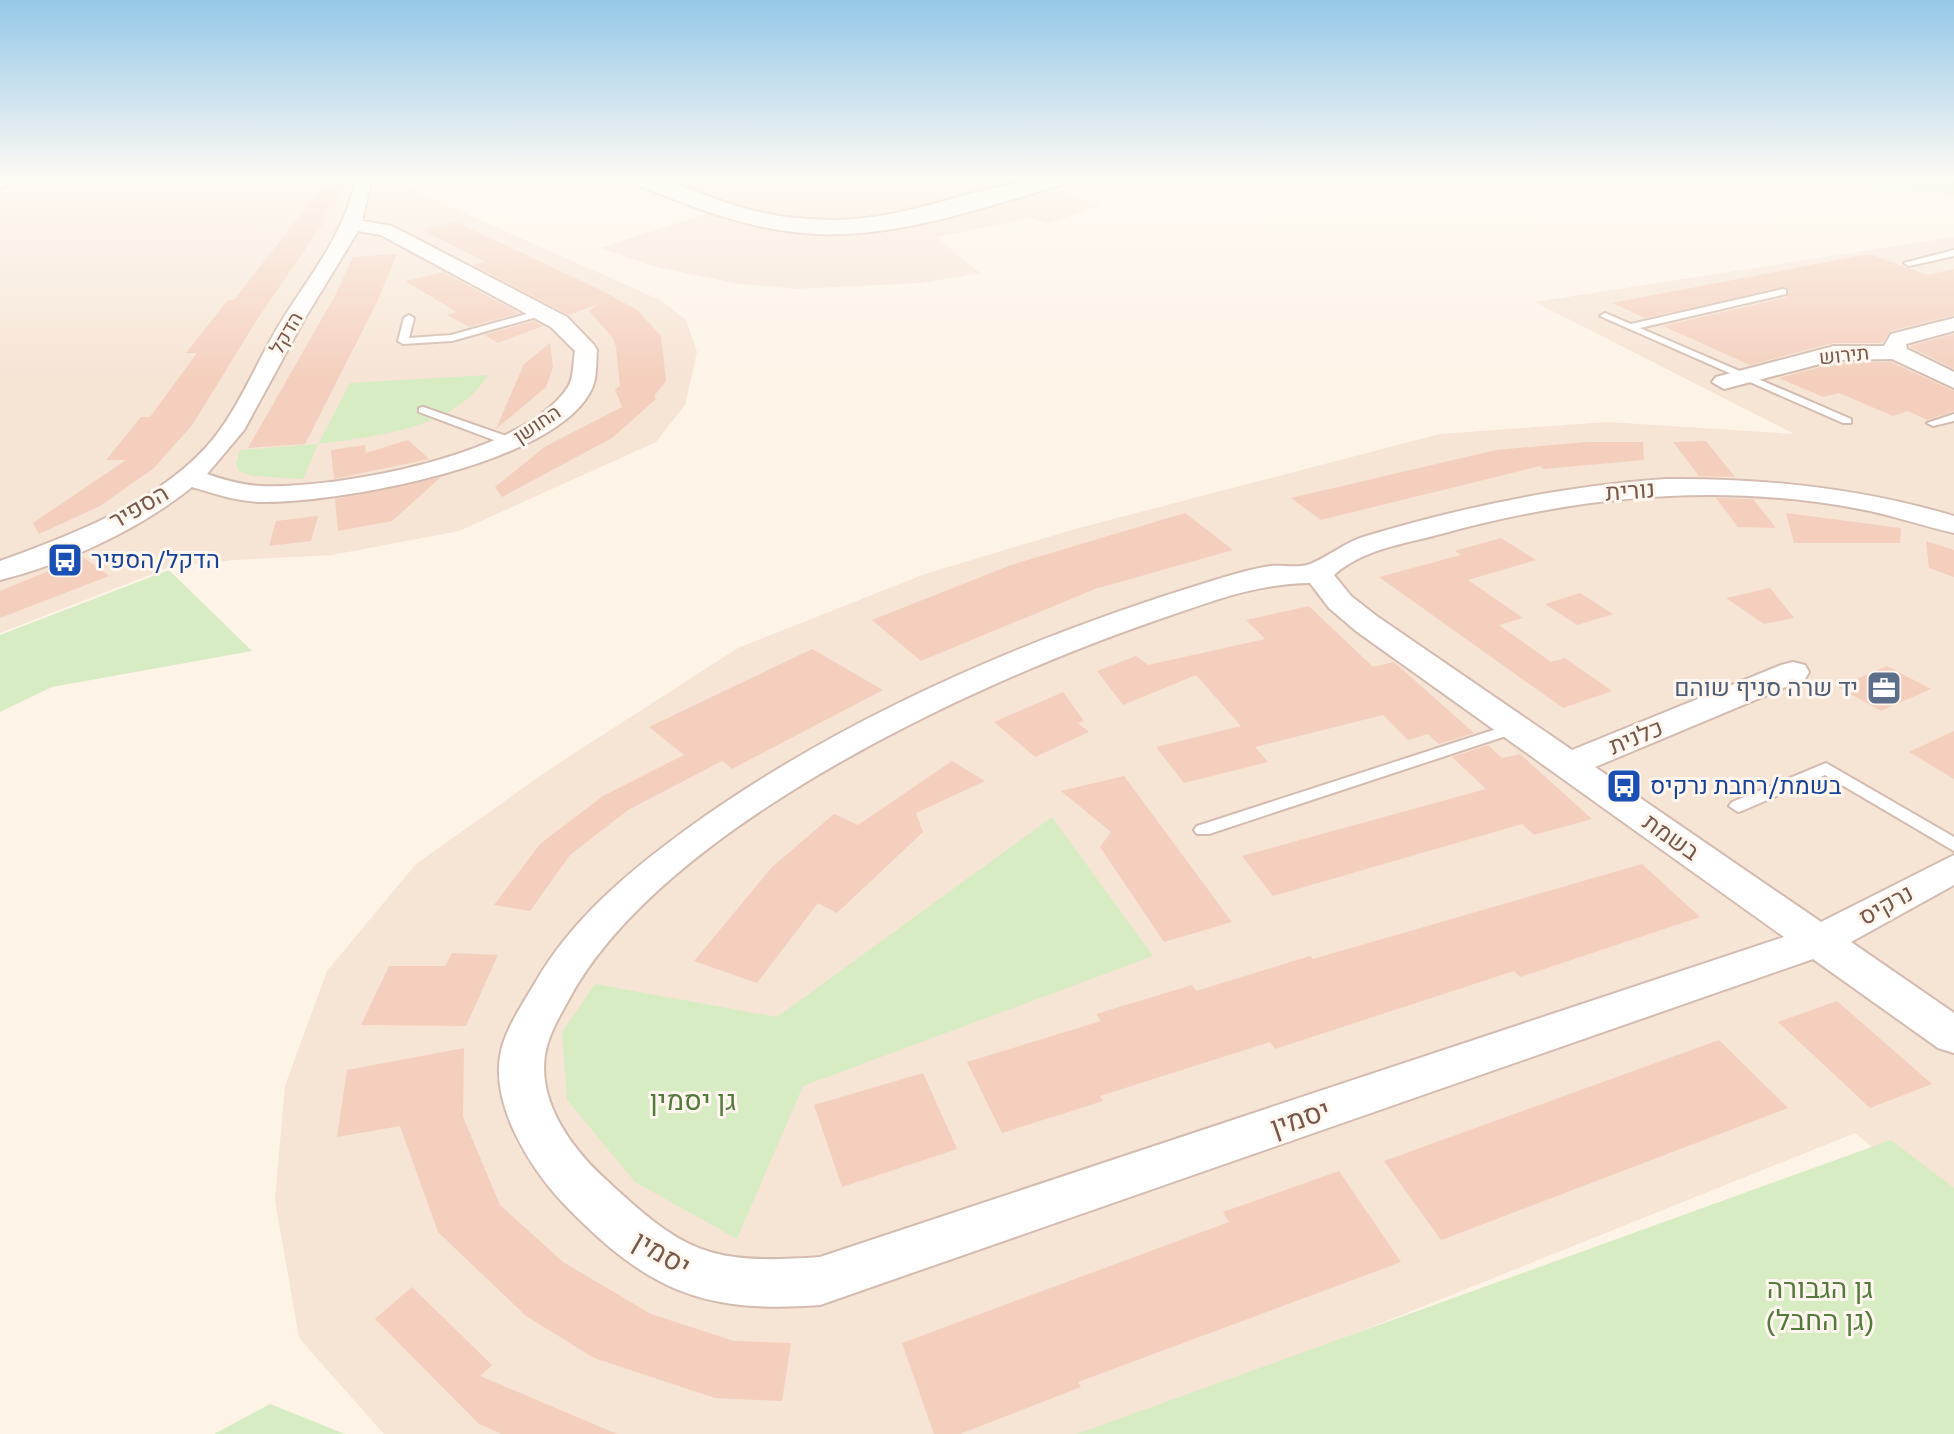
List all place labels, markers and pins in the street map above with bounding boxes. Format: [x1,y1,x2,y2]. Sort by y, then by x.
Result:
bus stop icon: הדקל/הספיר [46,541,84,579]
place label: הדקל/הספיר [91,544,220,573]
office icon: יד שרה סניף שוהם [1865,669,1903,707]
place label: יד שרה סניף שוהם [1674,672,1858,701]
bus stop icon: בשמת/רחבת נרקיס [1605,767,1643,805]
place label: בשמת/רחבת נרקיס [1650,770,1842,799]

